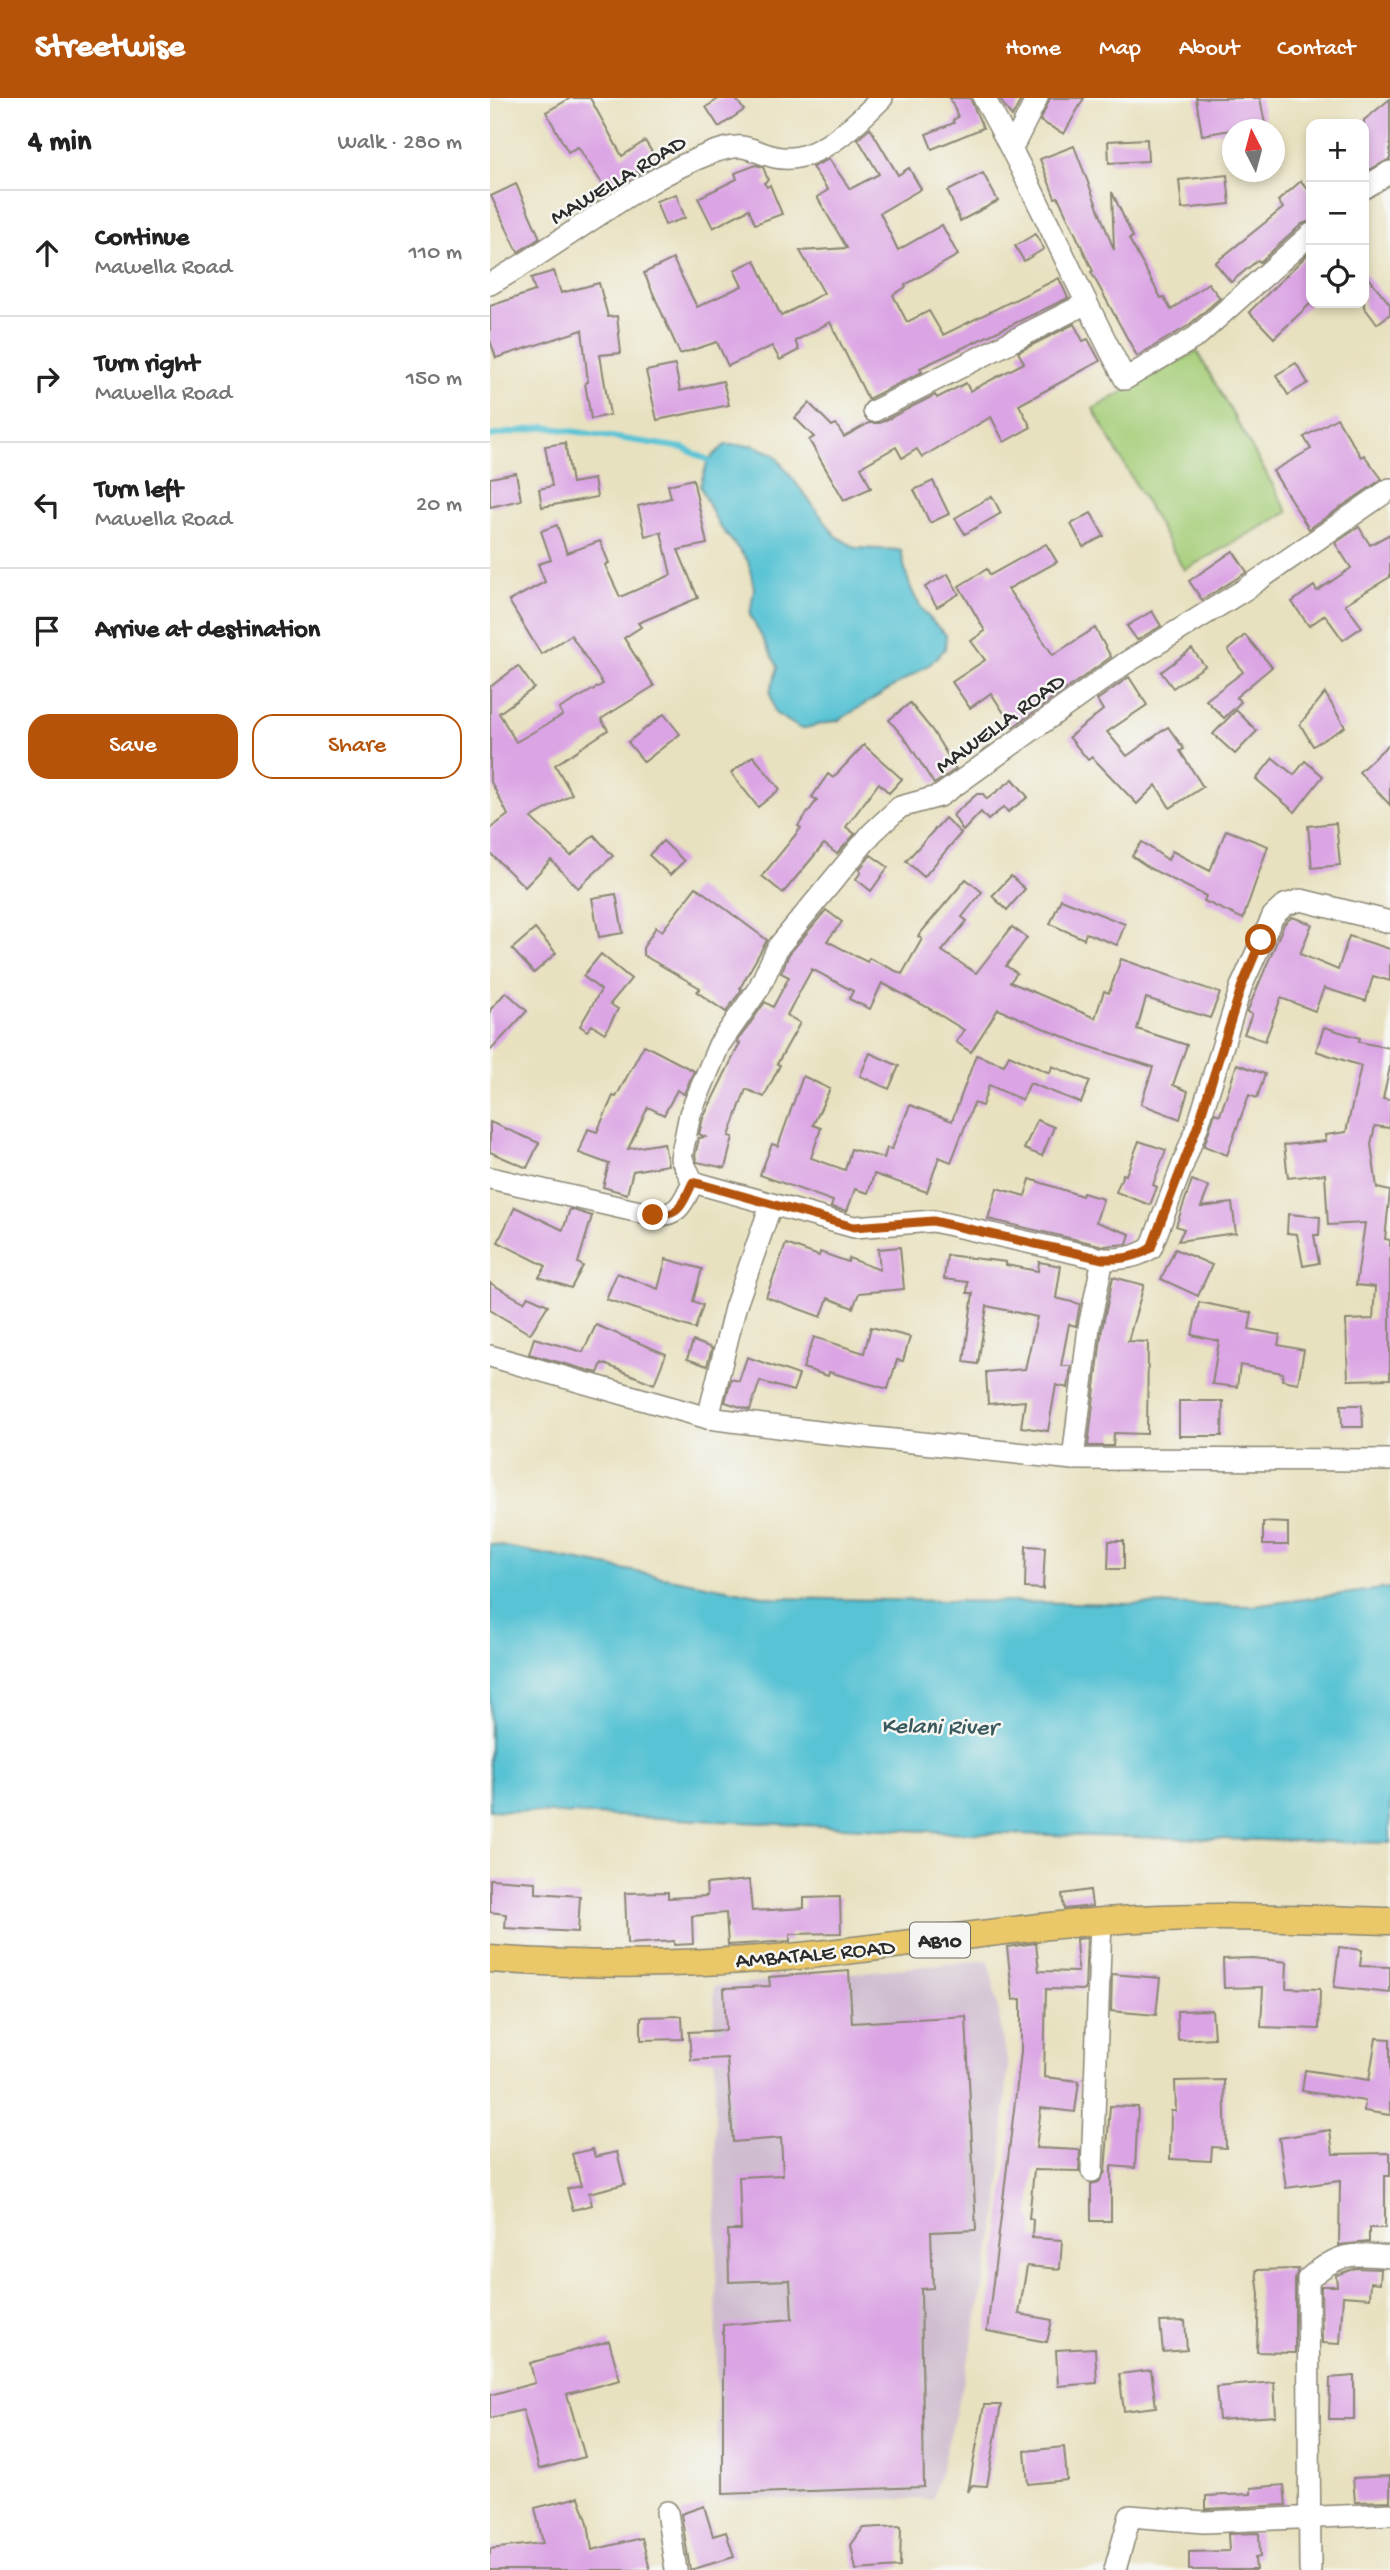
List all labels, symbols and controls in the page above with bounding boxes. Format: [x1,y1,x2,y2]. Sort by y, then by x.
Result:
text: Streetwise [35,30,185,68]
text: Home [1005,35,1061,64]
text: Map [1099,35,1141,64]
text: About [1179,35,1239,64]
text: Contact [1277,35,1355,64]
north arrow [1222,119,1285,182]
map controls [1306,119,1369,308]
button: + [1306,119,1369,182]
text: 4 min [28,126,91,161]
street label: MAWELLA ROAD [546,129,692,232]
text: Walk · 280 m [338,130,462,157]
button: − [1306,182,1369,245]
text: Continue [95,224,189,255]
icon: ahead [28,234,66,272]
text: 110 m [409,240,462,267]
button: locate [1306,245,1369,308]
text: Mawella Road [95,255,232,282]
text: Turn right [95,350,199,381]
icon: right [28,360,66,398]
text: 150 m [406,366,462,393]
text: Mawella Road [95,381,232,408]
text: Turn left [95,476,183,507]
icon: left [28,486,66,524]
text: 20 m [416,492,462,519]
text: Mawella Road [95,507,232,534]
icon: arrive [28,612,66,650]
text: Arrive at destination [95,616,320,647]
street label: MAWELLA ROAD [931,668,1072,781]
button: Save [28,714,238,779]
button: Share [252,714,462,779]
route start [1245,924,1276,955]
route end [637,1199,668,1230]
water label: Kelani River [881,1713,1002,1744]
road number: AB10 [910,1923,970,1958]
street label: AMBATALE ROAD [734,1935,897,1976]

